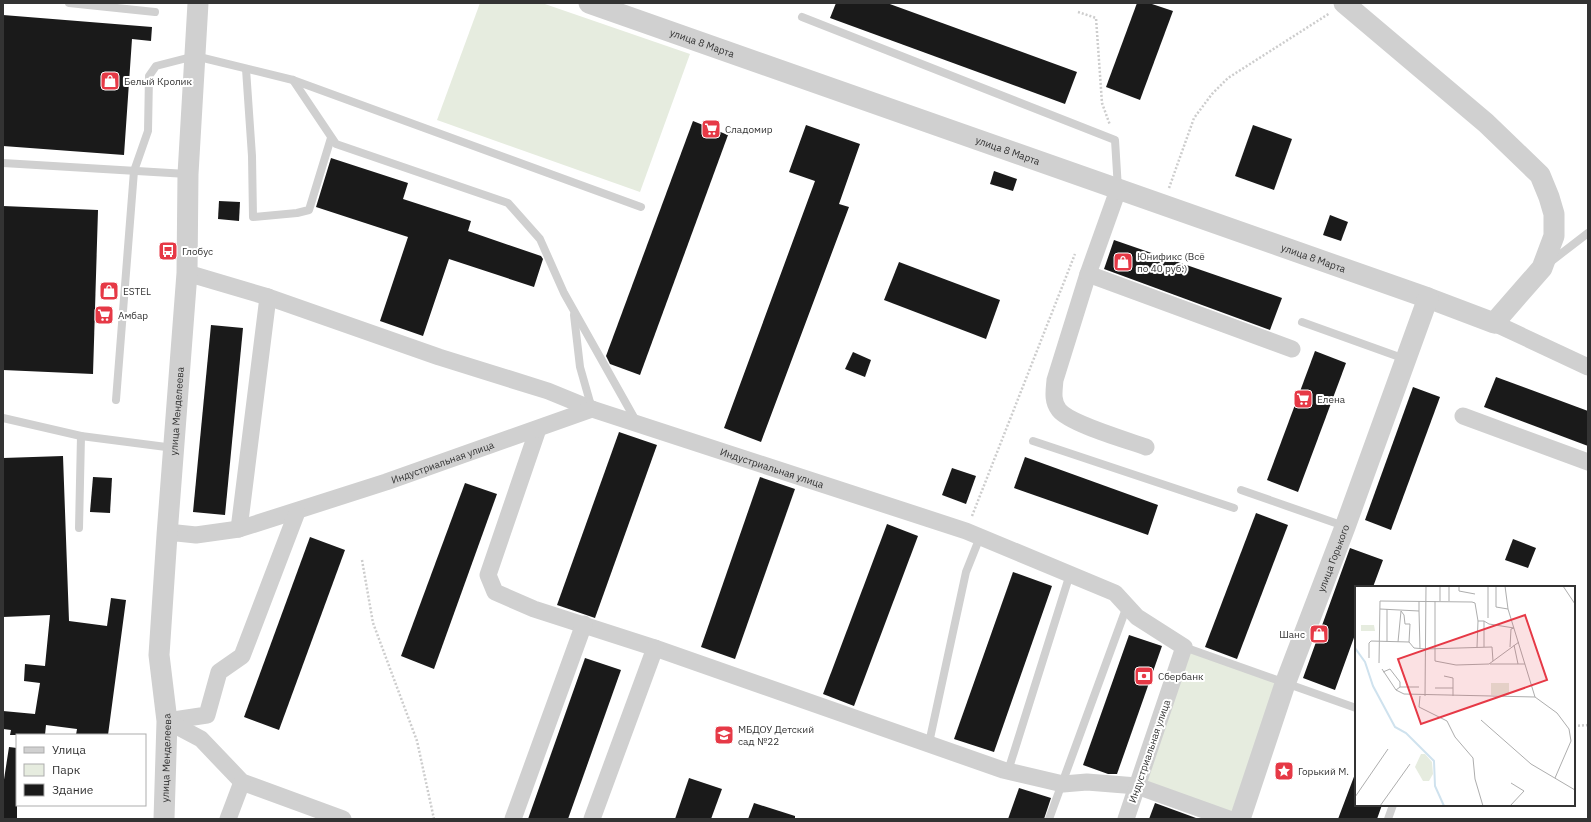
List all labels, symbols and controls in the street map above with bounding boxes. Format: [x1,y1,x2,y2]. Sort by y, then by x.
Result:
street label: улица 8 Марта [668,26,737,61]
shop icon: Белый Кролик [99,70,121,92]
place label: Белый Кролик [124,75,192,88]
supermarket icon: Сладомир [700,118,722,140]
place label: Сладомир [725,123,773,136]
street label: улица 8 Марта [974,133,1042,168]
bus stop icon: Глобус [157,240,179,262]
street label: улица 8 Марта [1279,241,1348,276]
place label: Глобус [182,245,213,258]
place label: Юнификс (Всё по 40 руб.) [1137,250,1205,275]
shop icon: Юнификс (Всё по 40 руб.) [1112,251,1134,273]
shop icon: ESTEL [98,280,120,302]
place label: ESTEL [123,285,151,298]
supermarket icon: Амбар [93,304,115,326]
place label: Амбар [118,309,148,322]
street label: улица Менделеева [167,366,187,456]
supermarket icon: Елена [1292,388,1314,410]
place label: Елена [1317,393,1346,406]
street label: Индустриальная улица [389,438,496,487]
street label: Индустриальная улица [718,445,826,491]
street label: улица Горького [1315,522,1353,594]
inset map [1355,586,1575,806]
shop icon: Шанс [1308,623,1330,645]
place label: Шанс [1279,628,1305,641]
bank icon: Сбербанк [1133,665,1155,687]
place label: Сбербанк [1158,670,1204,683]
street label: Индустриальная улица [1126,697,1173,804]
street label: улица Менделеева [159,712,174,803]
place label: МБДОУ Детский сад №22 [738,723,814,748]
school or university icon: МБДОУ Детский сад №22 [713,724,735,746]
legend [16,734,146,806]
text: Улица [52,742,86,757]
place icon: Горький М. [1273,760,1295,782]
text: Парк [52,762,81,777]
place label: Горький М. [1298,765,1349,778]
text: Здание [52,782,94,797]

